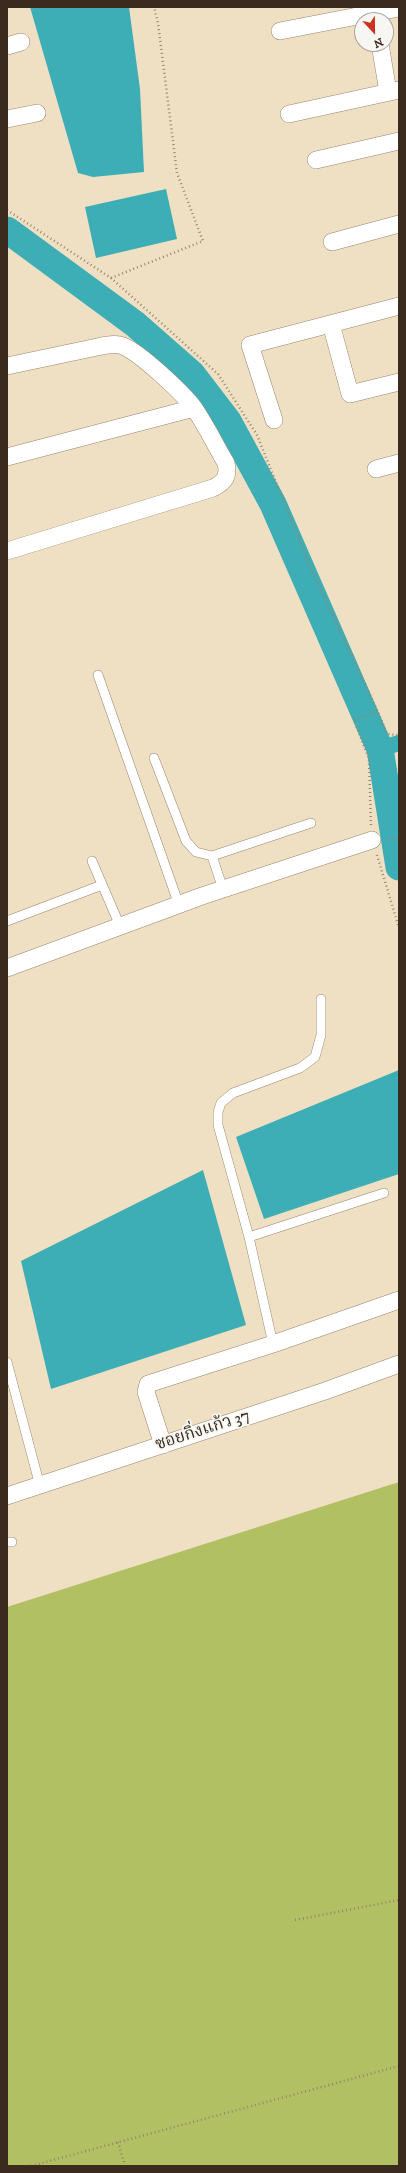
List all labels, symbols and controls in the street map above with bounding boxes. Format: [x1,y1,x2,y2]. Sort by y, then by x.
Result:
north arrow [354,12,394,52]
text: N [371,34,385,50]
street label: ซอยกิ่งแก้ว 37 [153,1406,253,1456]

